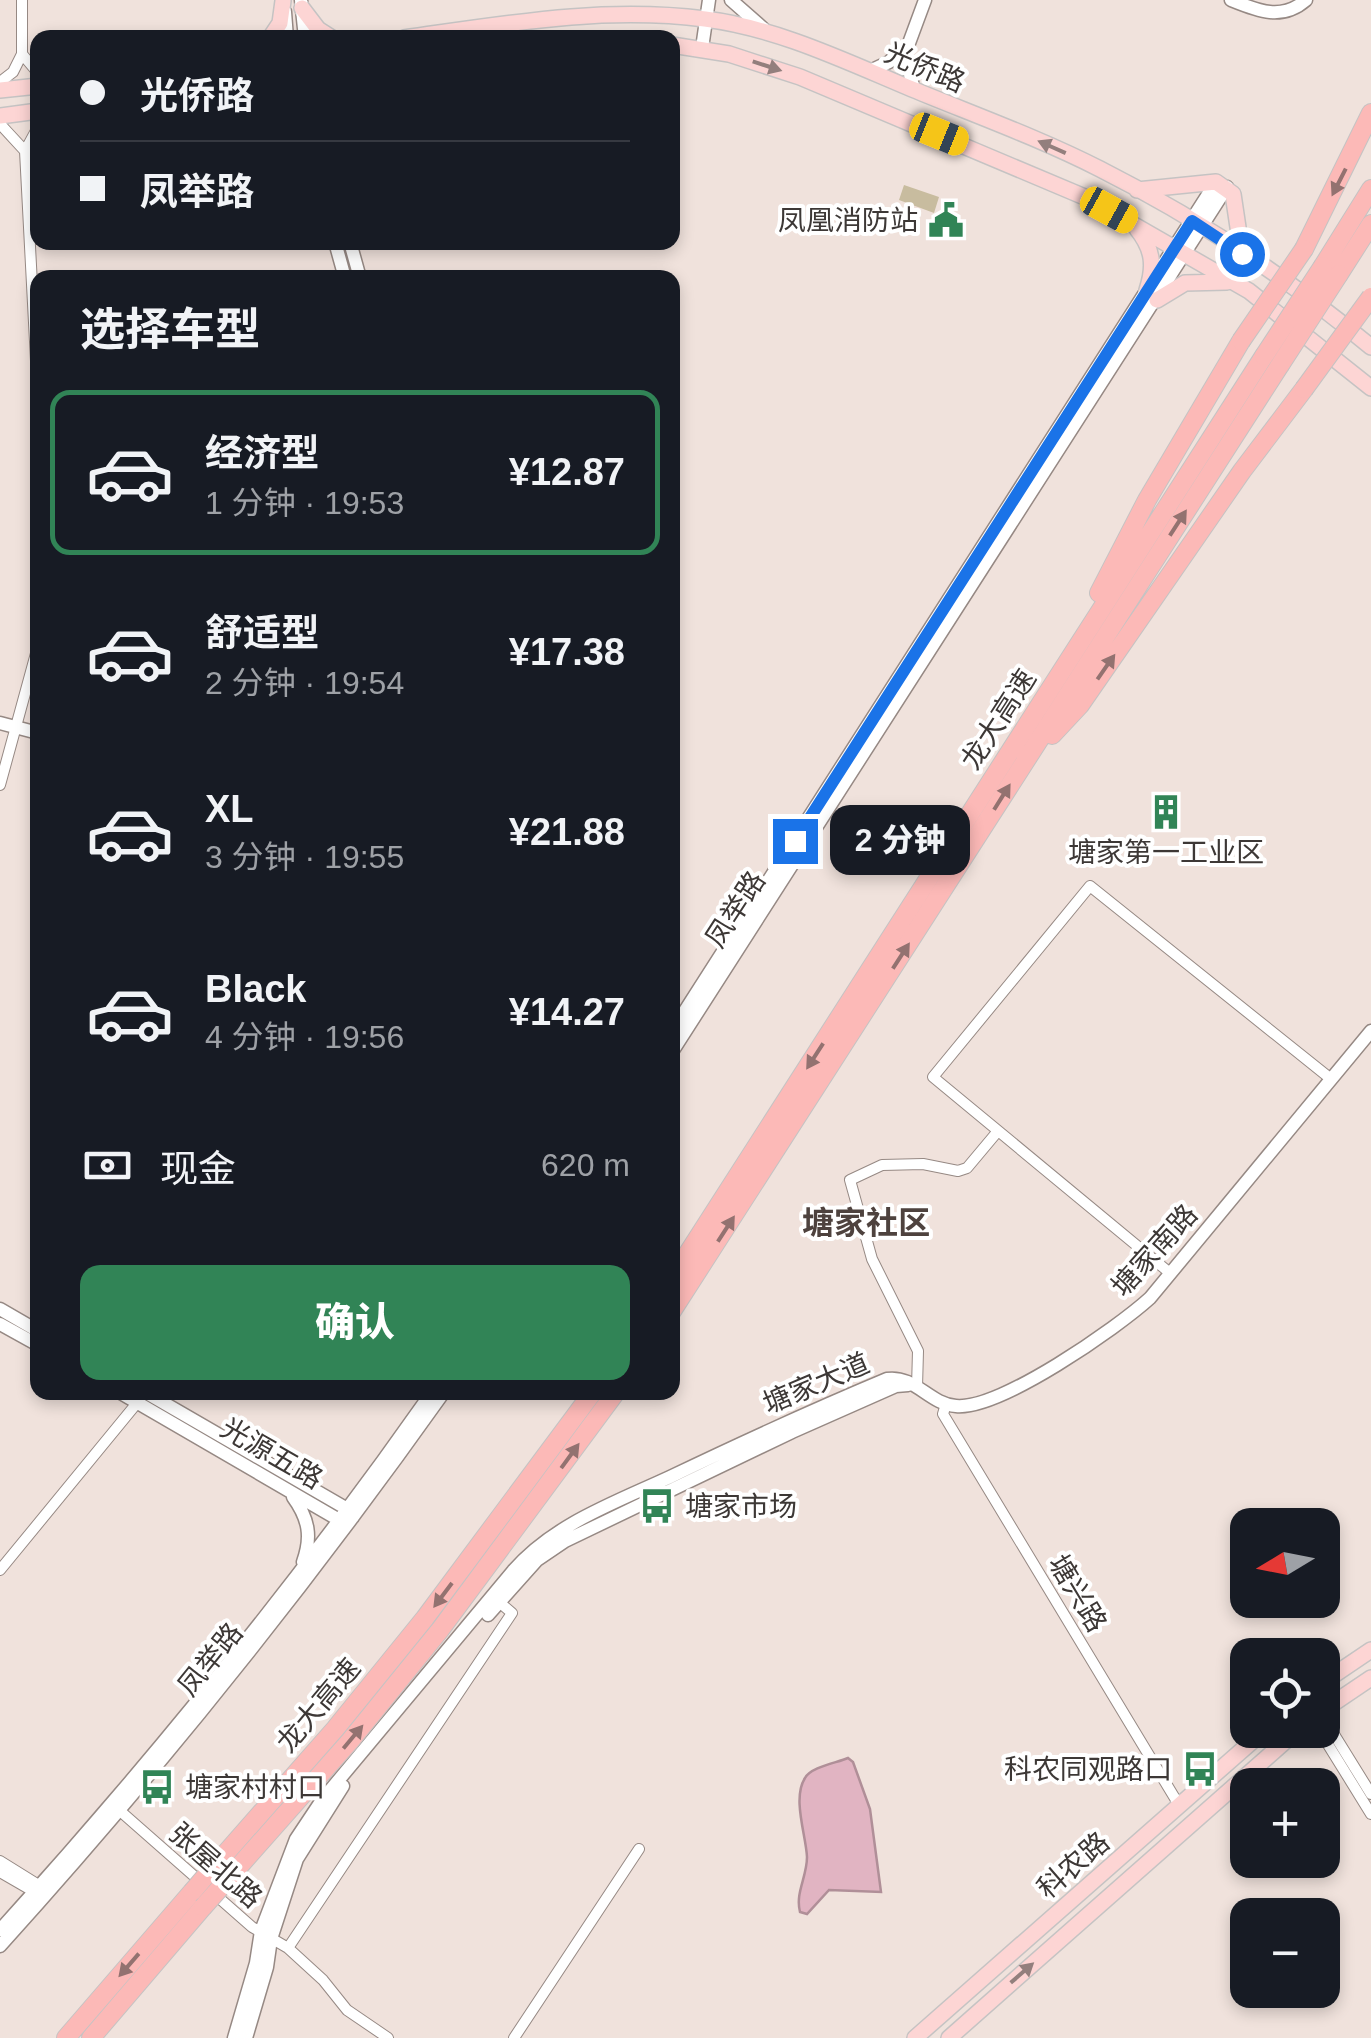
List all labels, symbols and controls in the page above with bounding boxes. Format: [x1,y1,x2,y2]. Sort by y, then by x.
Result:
street label: 光侨路 [880,37,970,98]
one-way arrow [753,59,783,74]
text: 光侨路 [140,75,254,117]
car [906,109,972,159]
one-way arrow [1037,139,1066,156]
one-way arrow [1331,167,1348,196]
text: 凤举路 [140,171,254,213]
car [1075,182,1143,238]
public building icon: 凤凰消防站 [927,201,965,239]
place label: 凤凰消防站 [778,205,918,236]
route start [1220,232,1265,277]
text: 选择车型 [80,304,260,355]
icon: car [85,428,175,518]
text: 经济型 [205,432,319,474]
text: ¥12.87 [509,451,625,493]
text: 1 分钟 · 19:53 [205,485,404,521]
one-way arrow [1168,510,1186,537]
icon: car [85,608,175,698]
text: 舒适型 [205,612,319,654]
text: ¥17.38 [509,631,625,673]
one-way arrow [1096,654,1115,681]
street label: 龙大高速 [955,664,1042,775]
text: 2 分钟 · 19:54 [205,665,404,701]
one-way arrow [993,783,1011,811]
icon: car [85,788,175,878]
text: XL [205,788,254,830]
building icon: 塘家第一工业区 [1147,793,1185,831]
callout: 2 分钟 [830,806,970,876]
text: ¥21.88 [509,811,625,853]
route end [773,819,818,864]
text: 2 分钟 [855,822,945,858]
place label: 塘家第一工业区 [1068,837,1264,868]
text: 3 分钟 · 19:55 [205,839,404,875]
street label: 凤举路 [700,866,771,953]
one-way arrow [892,942,910,970]
icon: car [85,968,175,1058]
text: Black [205,968,306,1010]
text: ¥14.27 [509,991,625,1033]
text: 4 分钟 · 19:56 [205,1019,404,1055]
one-way arrow [807,1042,825,1070]
icon: cash [80,1138,135,1193]
text: 620 m [541,1147,630,1183]
text: 现金 [160,1148,236,1190]
street label: 塘家南路 [1105,1198,1203,1302]
district label: 塘家社区 [802,1205,930,1241]
one-way arrow [716,1216,734,1243]
button: 确认 [80,1265,630,1380]
street label: 塘家大道 [759,1347,874,1420]
street label: 光源五路 [215,1412,328,1495]
one-way arrow [560,1443,579,1469]
bus stop icon: 塘家市场 [638,1487,676,1525]
place label: 塘家市场 [685,1491,797,1522]
north arrow [1230,1508,1340,1618]
map controls [1230,1508,1340,2008]
street label: 塘兴路 [1043,1549,1112,1637]
one-way arrow [433,1582,453,1608]
street label: 凤举路 [172,1617,249,1702]
button: locate [1230,1638,1340,1748]
street label: 龙大高速 [271,1652,366,1758]
one-way arrow [341,1724,363,1749]
bus stop icon: 科农同观路口 [1181,1750,1219,1788]
place label: 科农同观路口 [1004,1754,1172,1785]
bus stop icon: 塘家村村口 [138,1768,176,1806]
button: + [1230,1768,1340,1878]
place label: 塘家村村口 [185,1772,325,1803]
street label: 张屋北路 [163,1817,268,1914]
street label: 科农路 [1031,1826,1115,1905]
button: − [1230,1898,1340,2008]
one-way arrow [119,1952,141,1977]
one-way arrow [1009,1963,1034,1985]

